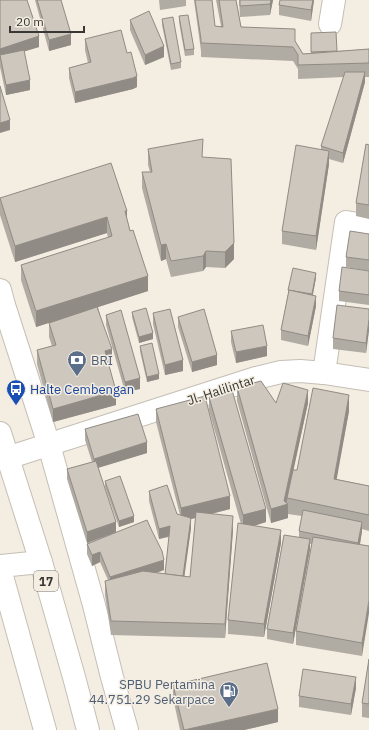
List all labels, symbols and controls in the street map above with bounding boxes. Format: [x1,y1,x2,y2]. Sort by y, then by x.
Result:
scale bar [10,8,84,34]
text: 20 m [16,14,44,29]
bank icon: BRI [66,349,88,377]
place label: BRI [91,352,113,369]
street label: Jl. Halilintar [185,371,257,409]
bus stop icon: Halte Cembengan [5,378,27,406]
place label: Halte Cembengan [30,381,134,398]
road number: 17 [34,571,58,591]
place label: SPBU Pertamina 44.751.29 Sekarpace [89,676,215,708]
fuel station icon: SPBU Pertamina 44.751.29 Sekarpace [218,680,240,708]

